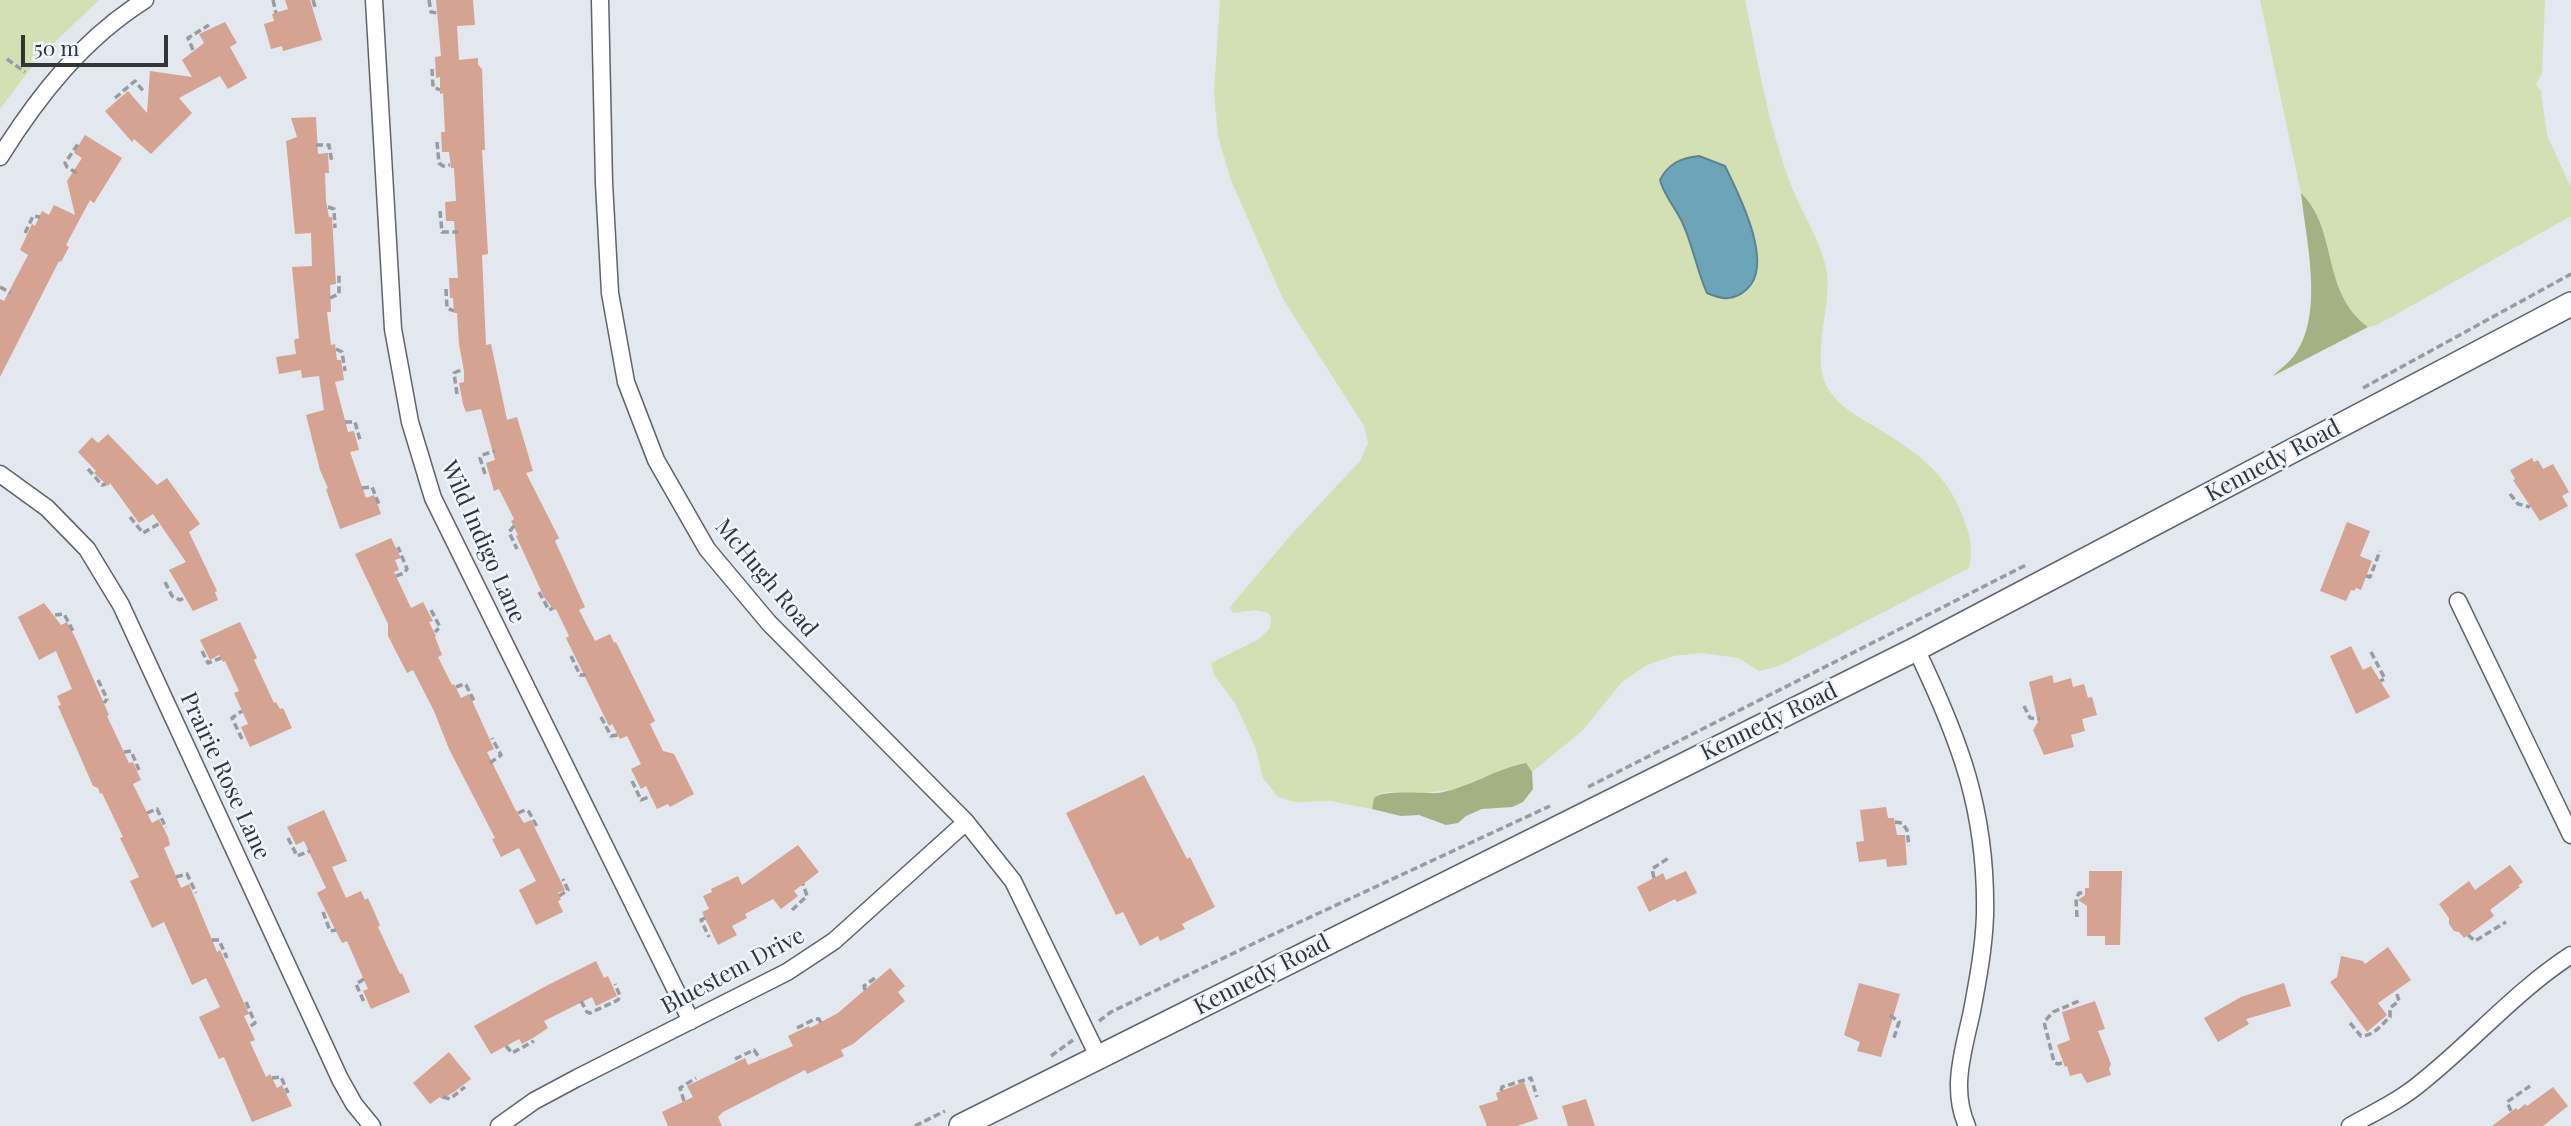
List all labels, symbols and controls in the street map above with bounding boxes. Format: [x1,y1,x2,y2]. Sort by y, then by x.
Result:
scale bar [24,21,172,65]
text: 50 m [34,33,79,61]
street label: Kennedy Road [2201,414,2345,508]
street label: Wild Indigo Lane [435,457,531,627]
street label: McHugh Road [709,514,823,642]
street label: Kennedy Road [1696,677,1842,767]
street label: Prairie Rose Lane [174,688,276,864]
street label: Bluestem Drive [657,922,809,1020]
street label: Kennedy Road [1189,929,1335,1021]

